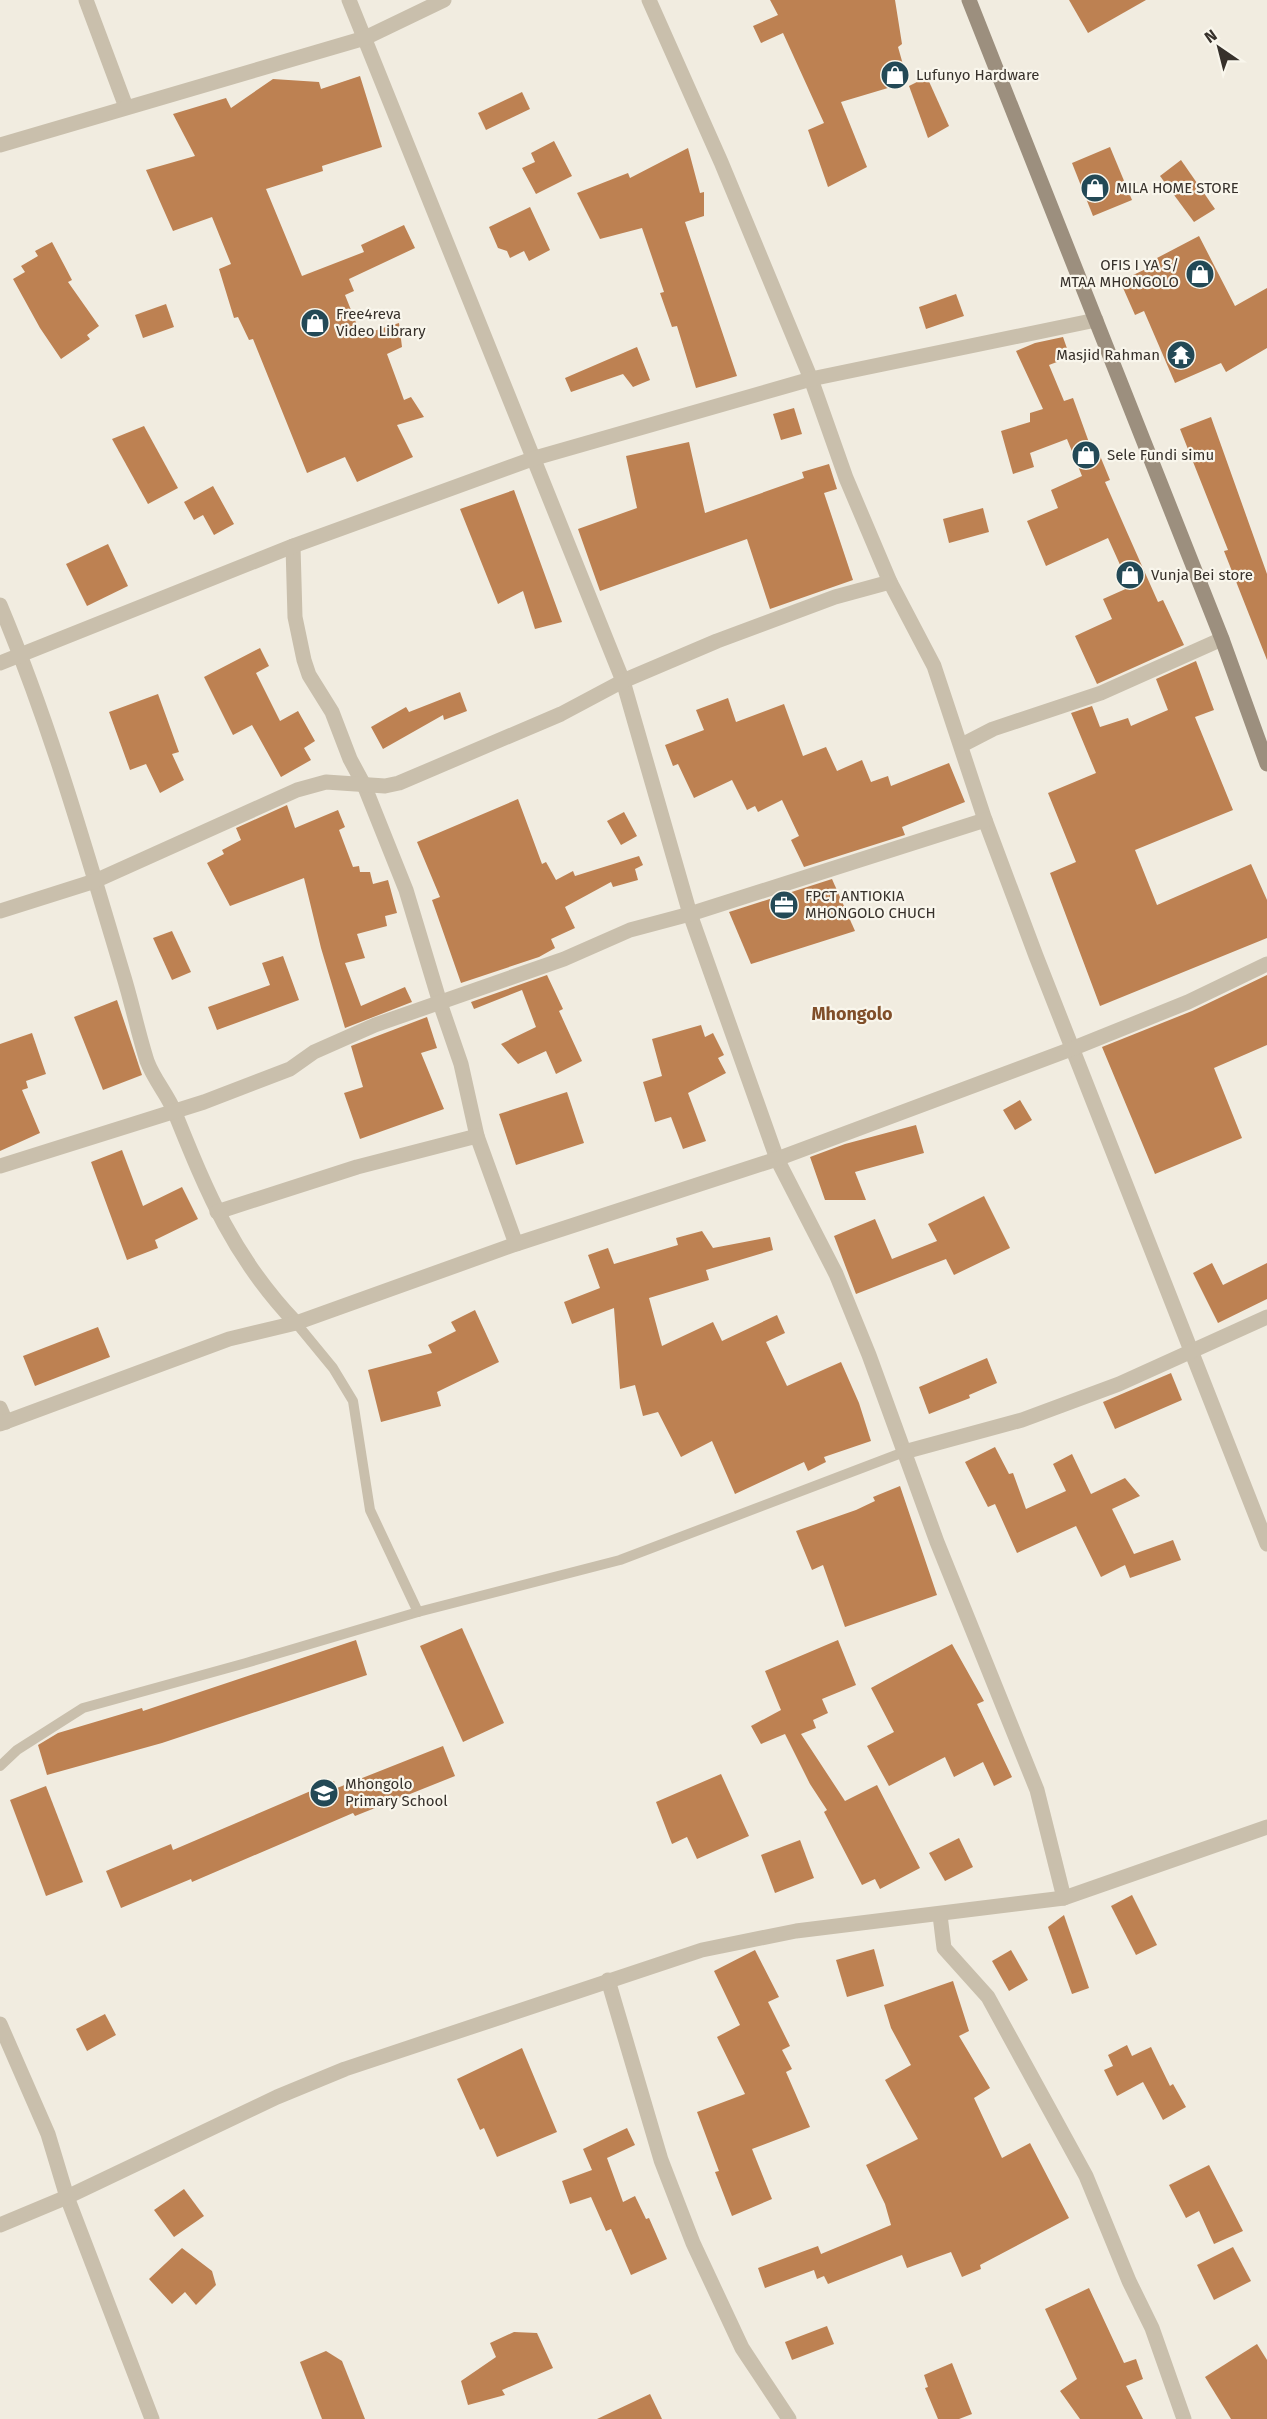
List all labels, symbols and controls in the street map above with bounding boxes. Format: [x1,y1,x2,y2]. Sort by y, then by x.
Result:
north arrow [1189,18,1249,78]
text: N [1201,25,1220,47]
shop icon: Lufunyo Hardware [879,59,911,91]
place label: Lufunyo Hardware [916,66,1039,84]
shop icon: MILA HOME STORE [1079,172,1111,204]
place label: MILA HOME STORE [1116,179,1239,197]
place label: OFIS I YA S/ MTAA MHONGOLO [1060,256,1179,291]
shop icon: OFIS I YA S/ MTAA MHONGOLO [1184,258,1216,290]
place label: Free4reva Video Library [336,305,426,340]
shop icon: Free4reva Video Library [299,307,331,339]
temple icon: Masjid Rahman [1165,339,1197,371]
place label: Masjid Rahman [1056,346,1160,364]
shop icon: Sele Fundi simu [1070,439,1102,471]
place label: Sele Fundi simu [1107,446,1214,464]
shop icon: Vunja Bei store [1114,559,1146,591]
place label: Vunja Bei store [1151,566,1253,584]
place label: FPCT ANTIOKIA MHONGOLO CHUCH [805,887,936,922]
office icon: FPCT ANTIOKIA MHONGOLO CHUCH [768,889,800,921]
district label: Mhongolo [811,1003,893,1025]
place label: Mhongolo Primary School [345,1775,448,1810]
school or university icon: Mhongolo Primary School [308,1777,340,1809]

